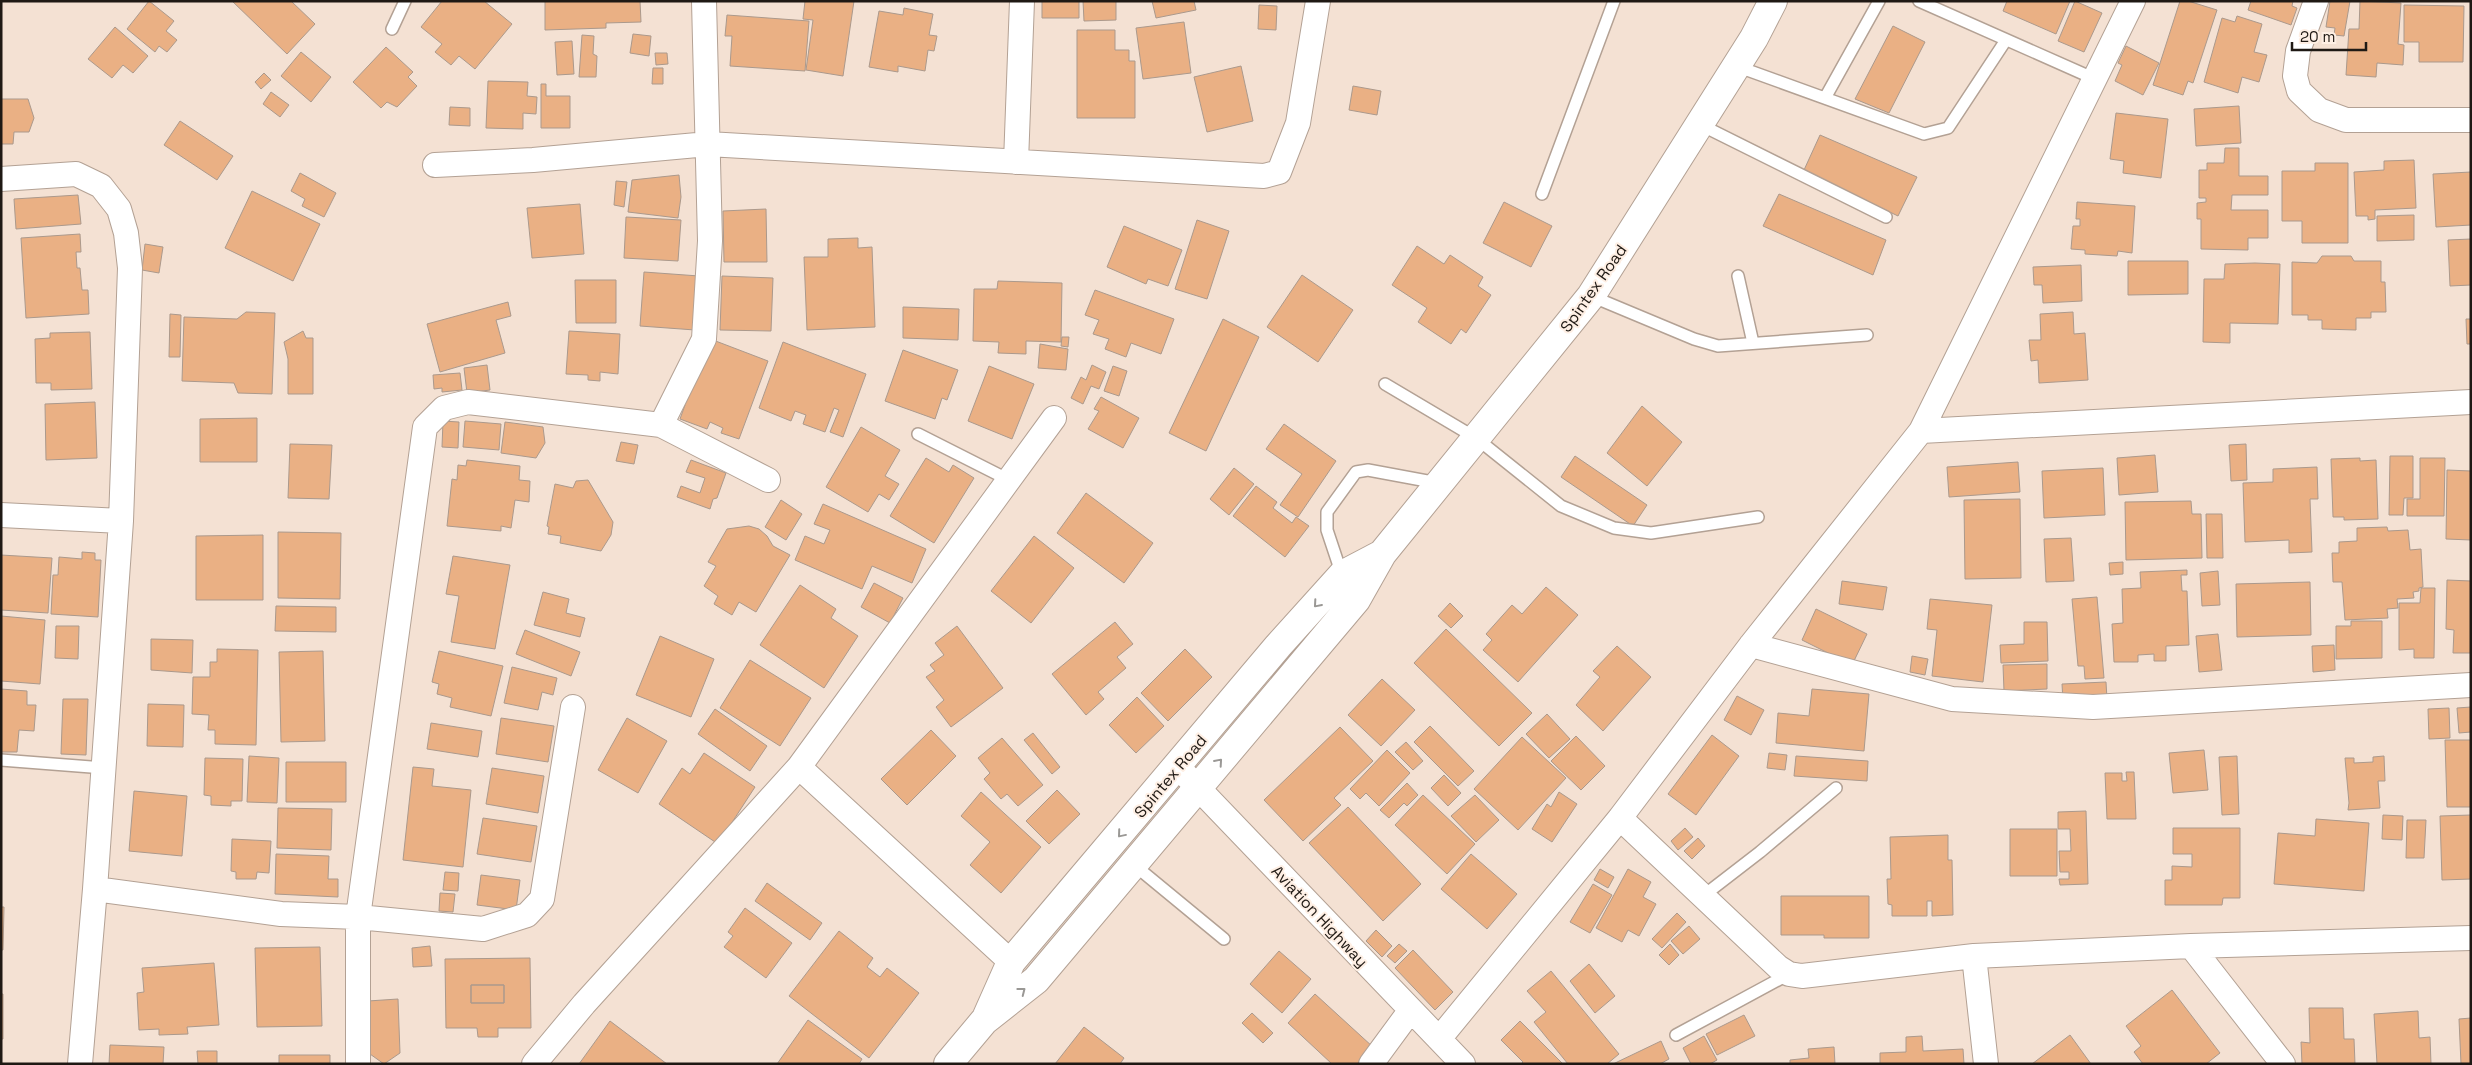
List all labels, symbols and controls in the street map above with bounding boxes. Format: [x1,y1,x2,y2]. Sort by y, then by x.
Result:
scale bar [2292,20,2366,52]
text: 20 m [2300,27,2335,46]
street label: Spintex Road [1555,240,1631,336]
one-way arrow [1313,598,1322,607]
street label: Spintex Road [1129,730,1211,822]
one-way arrow [1213,759,1222,768]
one-way arrow [1117,829,1126,838]
street label: Aviation Highway [1267,861,1372,972]
one-way arrow [1016,989,1025,997]

